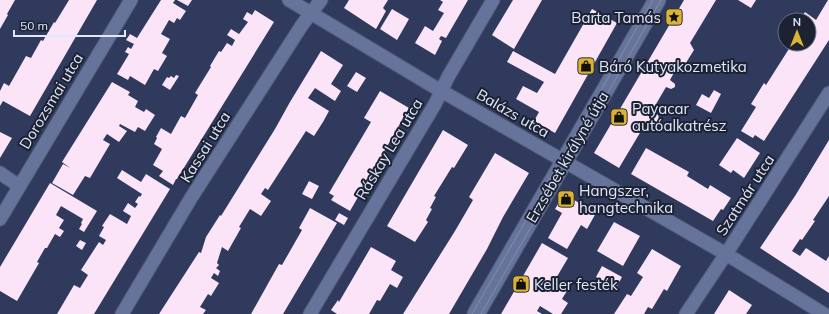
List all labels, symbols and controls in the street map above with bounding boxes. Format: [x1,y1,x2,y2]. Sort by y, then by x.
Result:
place icon: Barta Tamás [664,7,684,27]
place label: Barta Tamás [571,8,661,27]
scale bar [14,12,125,38]
north arrow [777,12,817,52]
text: N [793,15,801,29]
text: 50 m [20,18,48,33]
street label: Dorozsmai utca [15,50,87,152]
shop icon: Báró Kutyakozmetika [576,56,596,76]
place label: Báró Kutyakozmetika [599,57,747,76]
street label: Balázs utca [473,85,553,141]
street label: Erzsébet királyné útja [522,88,612,226]
street label: Ráskay Lea utca [351,95,427,203]
place label: Payacar autóalkatrész [632,99,727,135]
shop icon: Payacar autóalkatrész [609,107,629,127]
street label: Kassai utca [176,108,234,186]
street label: Szatmár utca [712,151,778,239]
place label: Hangszer, hangtechnika [579,181,673,217]
shop icon: Hangszer, hangtechnika [556,189,576,209]
shop icon: Keller festék [511,274,531,294]
place label: Keller festék [534,275,618,294]

